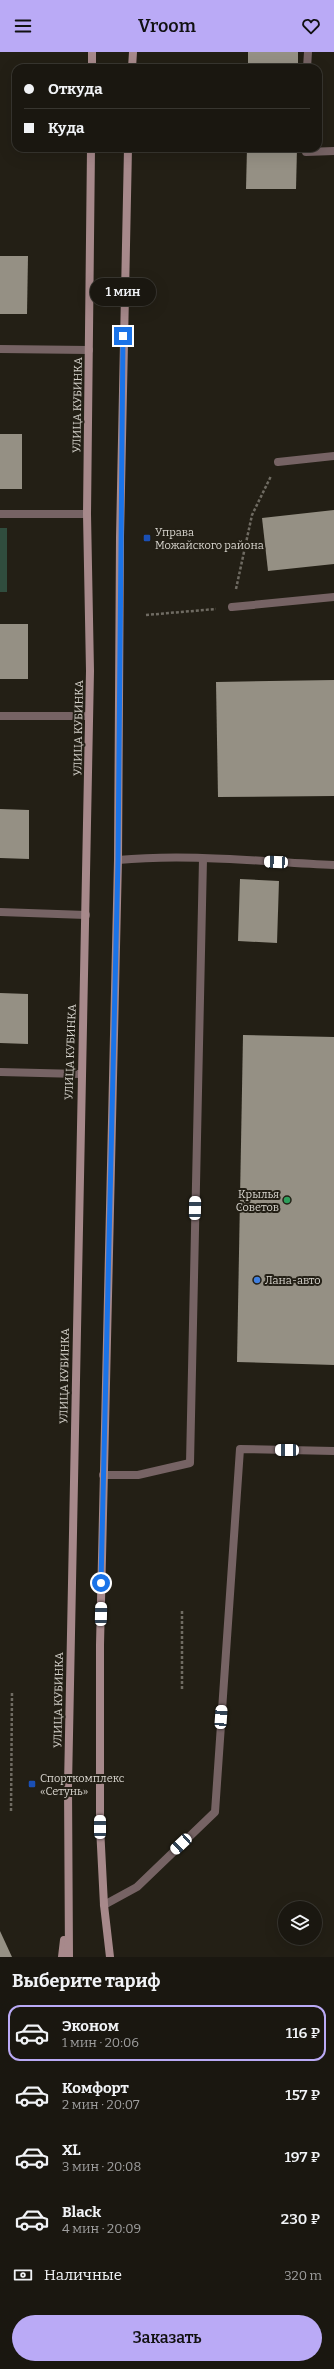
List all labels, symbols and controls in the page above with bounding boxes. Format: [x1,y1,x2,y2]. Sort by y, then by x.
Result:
icon: menu [12,15,34,37]
text: Vroom [138,15,196,37]
icon: heart [300,15,322,37]
text: Откуда [48,80,103,98]
text: Куда [48,119,85,137]
callout: 1 мин [90,278,156,306]
text: 1 мин [105,284,141,299]
route end [114,327,132,345]
street label: УЛИЦА КУБИНКА [70,357,85,453]
place label: Управа Можайского района [155,526,264,552]
marker: Управа Можайского района [142,533,152,543]
street label: УЛИЦА КУБИНКА [71,680,86,776]
car [264,855,288,869]
street label: УЛИЦА КУБИНКА [62,1004,79,1100]
place label: Крылья Советов [236,1188,279,1214]
marker: Крылья Советов [282,1195,292,1205]
car [189,1196,201,1220]
place label: Лана-авто [265,1274,321,1287]
marker: Лана-авто [252,1275,262,1285]
street label: УЛИЦА КУБИНКА [57,1328,72,1424]
car [275,1444,299,1456]
route start [92,1574,110,1592]
car [95,1602,107,1626]
street label: УЛИЦА КУБИНКА [51,1652,66,1748]
car [214,1705,228,1729]
place label: Спорткомплекс «Сетунь» [40,1772,125,1798]
marker: Спорткомплекс «Сетунь» [27,1779,37,1789]
car [94,1815,106,1839]
car [168,1831,194,1857]
map controls [278,1901,322,1945]
button: layers [278,1901,322,1945]
text: Выберите тариф [12,1970,160,1992]
icon: car [14,2015,50,2051]
text: Эконом [62,2017,119,2035]
text: 116 ₽ [286,2024,320,2042]
text: 1 мин · 20:06 [62,2035,139,2050]
icon: car [14,2077,50,2113]
text: Комфорт [62,2079,129,2097]
text: 157 ₽ [285,2086,320,2104]
text: 2 мин · 20:07 [62,2097,140,2112]
icon: car [14,2139,50,2175]
text: XL [62,2141,81,2159]
text: 197 ₽ [285,2148,320,2166]
text: 3 мин · 20:08 [62,2159,141,2174]
icon: car [14,2201,50,2237]
text: Black [62,2203,101,2221]
text: 230 ₽ [281,2210,320,2228]
text: 4 мин · 20:09 [62,2221,141,2236]
icon: cash [12,2264,34,2286]
text: Наличные [44,2266,122,2284]
text: 320 m [284,2268,322,2283]
button: Заказать [12,2315,322,2361]

